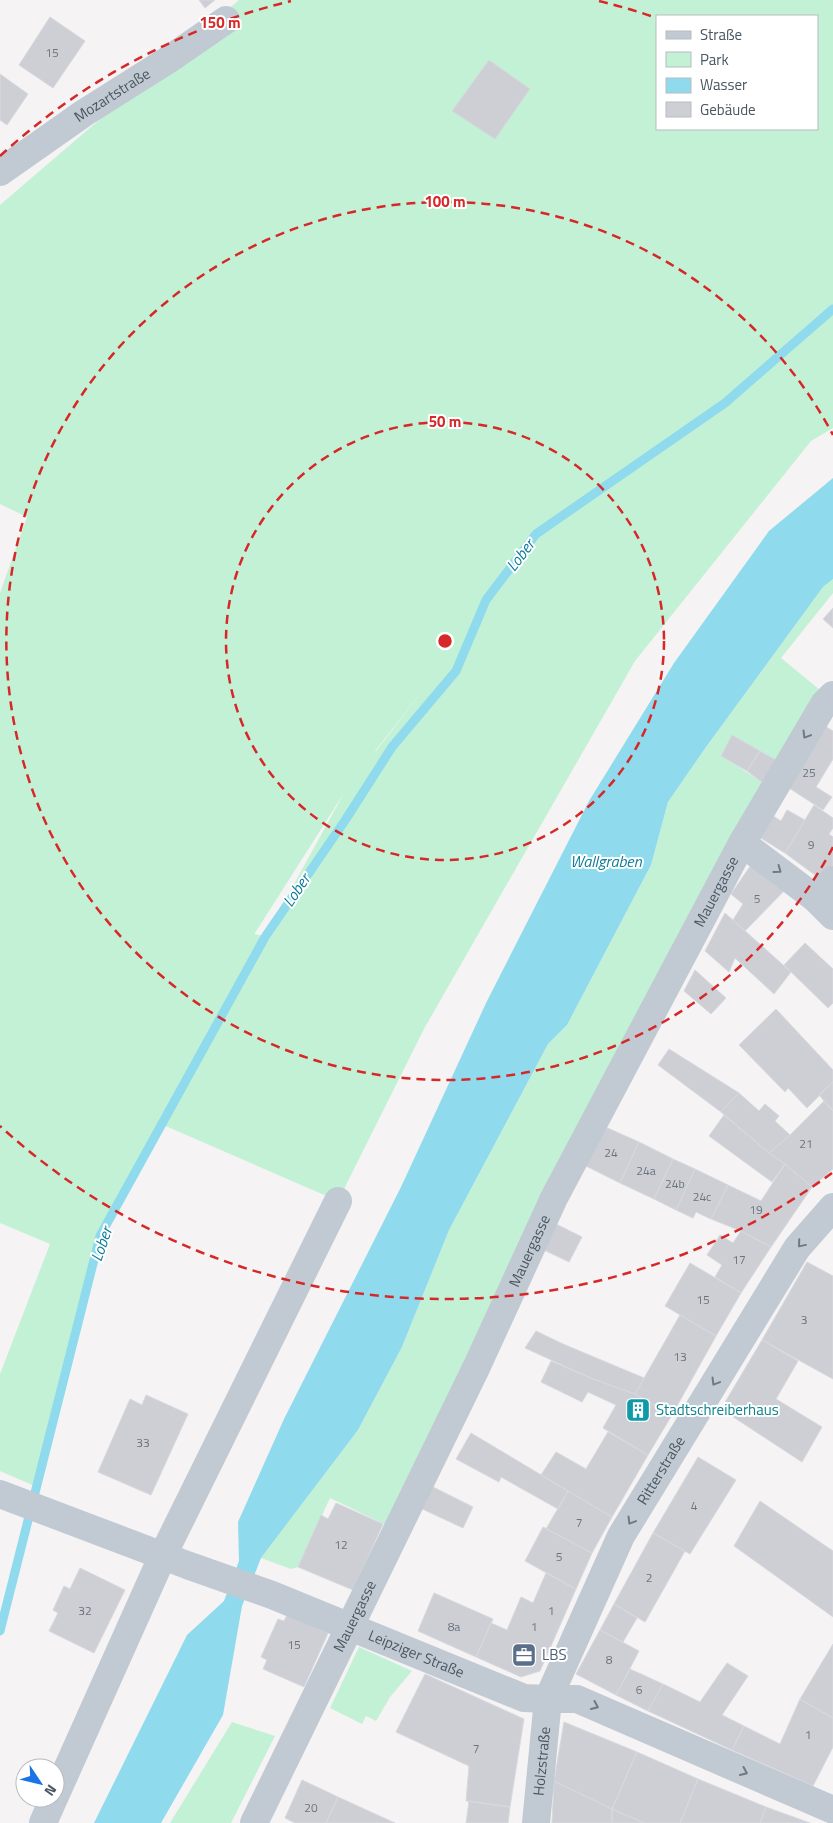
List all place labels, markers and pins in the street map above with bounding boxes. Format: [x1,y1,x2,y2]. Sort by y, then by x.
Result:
centre of rings [436,632,454,650]
building icon: Stadtschreiberhaus [625,1397,651,1423]
place label: Stadtschreiberhaus [656,1398,779,1421]
office icon: LBS [511,1642,537,1668]
place label: LBS [542,1643,567,1666]

